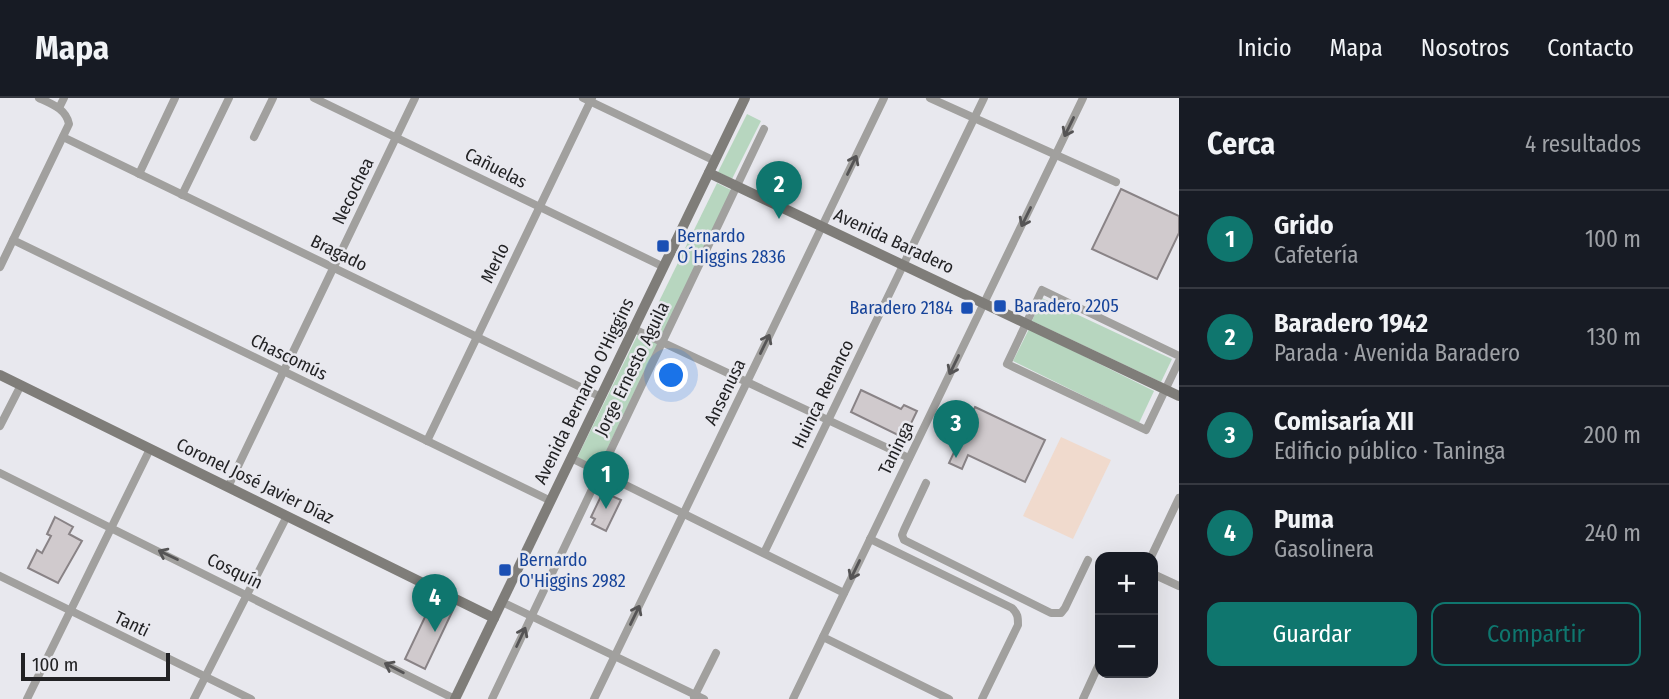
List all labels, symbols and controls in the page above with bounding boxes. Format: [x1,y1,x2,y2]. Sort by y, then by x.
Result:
text: Mapa [35,28,109,68]
text: Inicio [1238,34,1292,62]
text: Mapa [1330,34,1383,62]
text: Nosotros [1421,34,1509,62]
text: Contacto [1547,34,1634,62]
one-way arrow [1062,116,1075,137]
text: Cerca [1207,126,1275,162]
text: 4 resultados [1525,130,1641,158]
street label: Cañuelas [461,143,531,193]
street label: Necochea [327,154,379,228]
one-way arrow [846,155,859,176]
pin: 2 [756,161,802,219]
street label: Avenida Baradero [830,204,958,278]
one-way arrow [1018,206,1032,227]
text: Grido [1274,210,1334,241]
place label: Bernardo O´Higgins 2836 [677,225,786,268]
text: 1 [1225,225,1235,253]
text: 100 m [1585,225,1641,253]
street label: Bragado [307,230,371,276]
marker: Bernardo O´Higgins 2836 [655,238,671,254]
street label: Merlo [476,239,514,287]
text: Cafetería [1274,241,1359,269]
street label: Avenida Bernardo O'Higgins [529,294,639,488]
place label: Baradero 2205 [1014,295,1119,317]
place label: Baradero 2184 [850,297,953,319]
street label: Jorge Ernesto Aguila [590,298,674,440]
marker: Baradero 2205 [992,298,1008,314]
marker: Baradero 2184 [959,300,975,316]
text: Baradero 1942 [1274,308,1428,339]
text: 2 [1225,323,1235,351]
text: 130 m [1587,323,1641,351]
street label: Chascomús [247,329,331,385]
one-way arrow [759,334,773,355]
street label: Huinca Renanco [787,336,859,452]
text: Parada · Avenida Baradero [1274,339,1520,367]
one-way arrow [947,354,960,375]
street label: Ansenusa [700,355,750,429]
your location [654,358,688,392]
pin: 3 [933,400,979,458]
text: Comisaría XII [1274,406,1414,437]
street label: Taninga [874,418,918,478]
text: 3 [1225,421,1235,449]
text: 200 m [1584,421,1641,449]
street label: Coronel José Javier Díaz [173,433,337,529]
text: Edificio público · Taninga [1274,437,1506,465]
pin: 1 [583,451,629,509]
text: Puma [1274,504,1334,535]
text: 4 [1224,519,1236,547]
text: 240 m [1585,519,1641,547]
text: Gasolinera [1274,535,1374,563]
one-way arrow [158,548,179,562]
street label: Cosquín [204,548,266,594]
place label: Bernardo O'Higgins 2982 [519,549,626,592]
map controls [1095,552,1158,678]
button: + [1095,552,1158,615]
one-way arrow [848,559,862,580]
marker: Bernardo O'Higgins 2982 [497,562,513,578]
pin: 4 [412,574,458,632]
button: Guardar [1207,602,1417,666]
button: Compartir [1431,602,1641,666]
one-way arrow [628,605,642,626]
street label: Tanti [111,606,153,642]
button: − [1095,615,1158,678]
one-way arrow [515,627,529,648]
scale bar [21,650,170,682]
text: 100 m [32,653,78,676]
one-way arrow [384,661,405,675]

